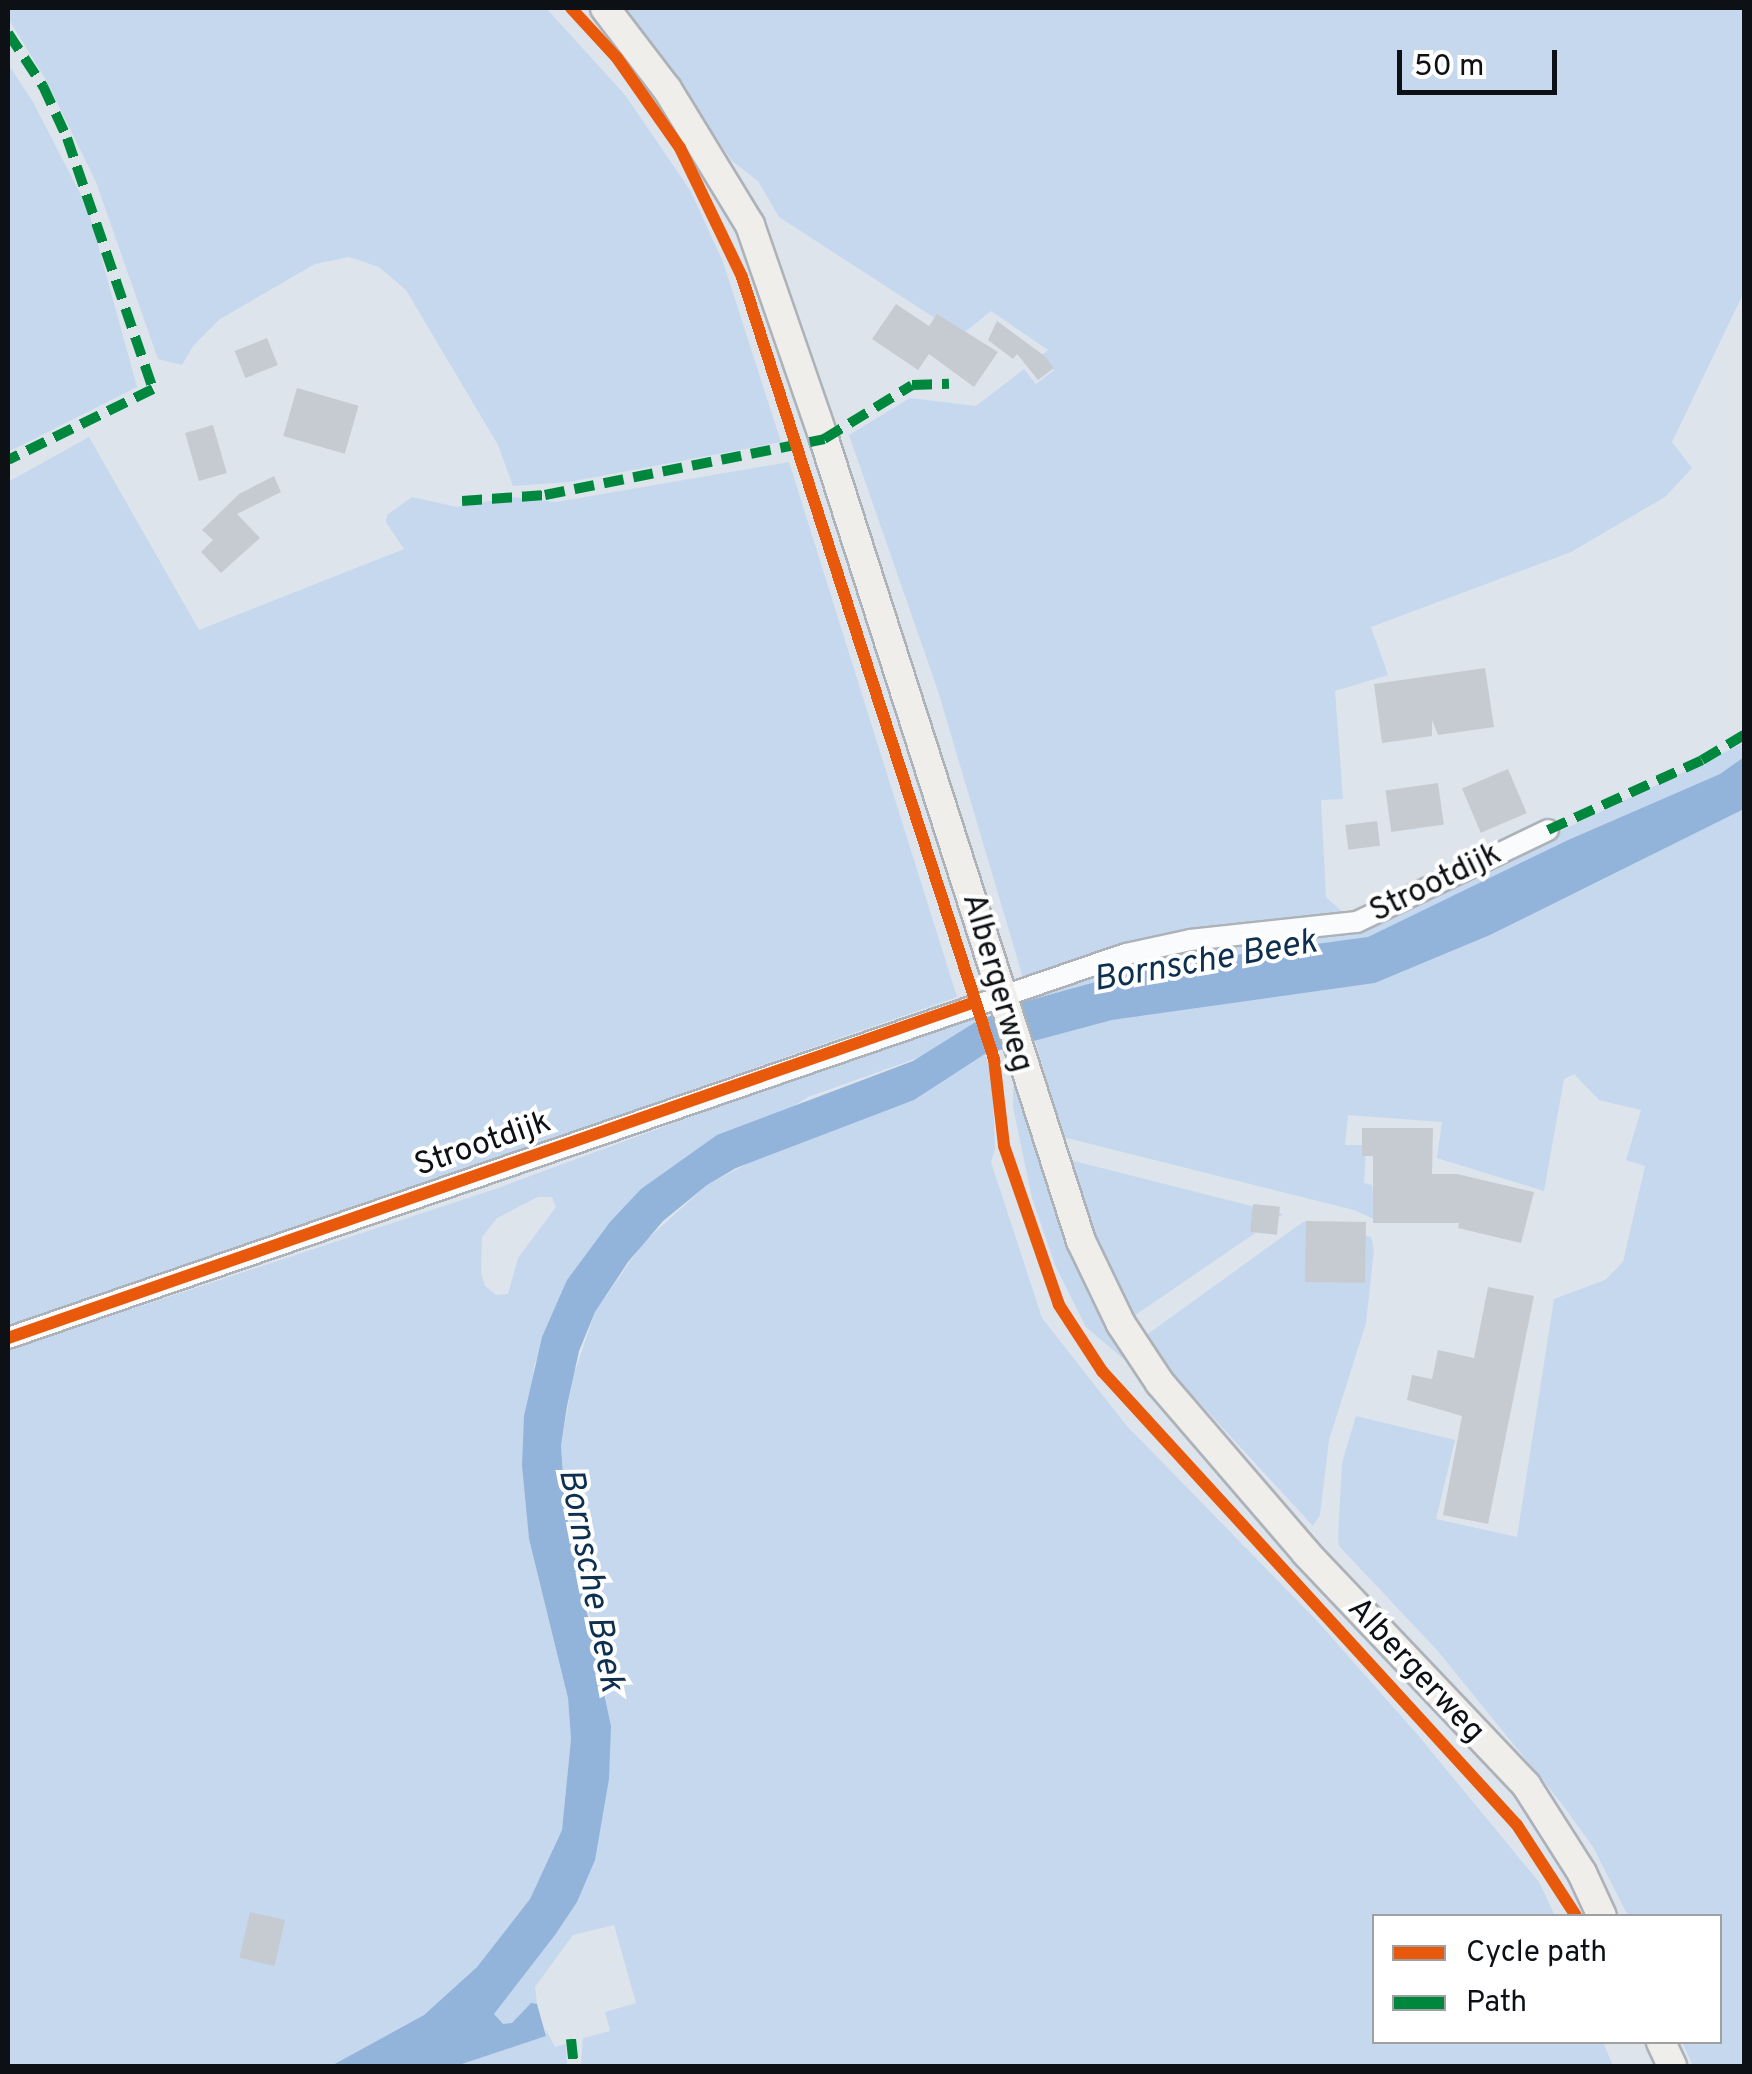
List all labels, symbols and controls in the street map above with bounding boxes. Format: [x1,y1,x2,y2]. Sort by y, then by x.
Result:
scale bar [1402,30,1562,92]
text: 50 m [1414,49,1484,86]
street label: Strootdijk [1364,836,1508,932]
street label: Albergerweg [952,889,1040,1077]
water label: Bornsche Beek [1090,922,1320,1002]
street label: Strootdijk [410,1104,556,1186]
water label: Bornsche Beek [548,1465,632,1695]
street label: Albergerweg [1338,1591,1492,1751]
legend [1372,1914,1722,2044]
text: Cycle path [1466,1935,1607,1972]
text: Path [1466,1985,1527,2022]

